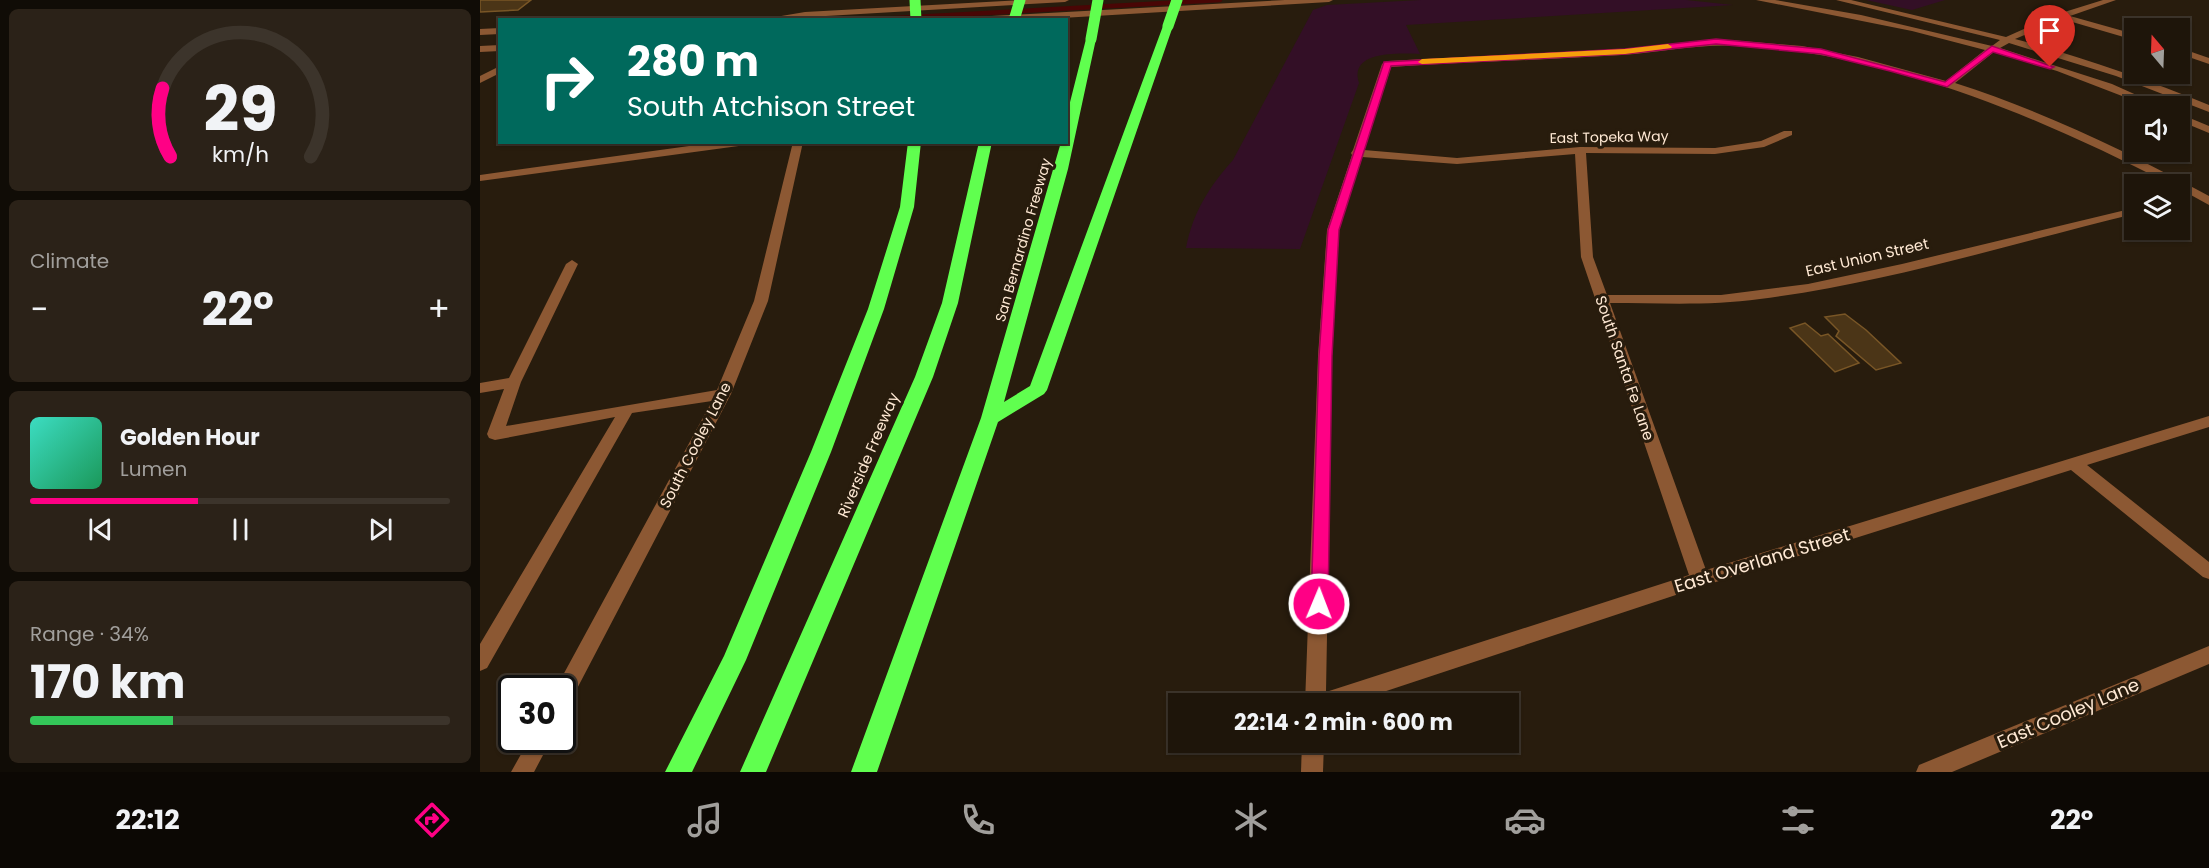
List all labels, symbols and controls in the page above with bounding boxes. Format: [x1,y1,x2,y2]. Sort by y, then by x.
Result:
pin [2024,5,2075,67]
icon: arrive [2033,14,2066,47]
north arrow [2124,18,2190,84]
map controls [2124,18,2190,240]
text: 280 m [627,32,759,91]
icon: right [528,42,606,120]
text: 29 [203,65,277,153]
text: South Atchison Street [627,88,915,125]
button: sound [2124,96,2190,162]
street label: East Topeka Way [1549,126,1669,148]
text: km/h [211,139,269,170]
street label: San Bernardino Freeway [990,156,1056,324]
button: layers [2124,174,2190,240]
street label: East Union Street [1803,233,1931,281]
text: Climate [30,247,109,275]
text: 22° [202,278,274,341]
text: − [30,286,48,333]
text: + [427,286,450,333]
street label: South Santa Fe Lane [1590,293,1660,443]
street label: South Cooley Lane [654,378,736,512]
street label: Riverside Freeway [832,389,904,521]
text: Golden Hour [120,422,260,453]
text: Lumen [120,455,187,483]
icon: previous [84,513,117,546]
icon: pause [224,513,257,546]
icon: next [364,513,397,546]
street label: East Overland Street [1671,521,1853,599]
position arrow [1287,572,1351,636]
text: Range · 34% [30,620,149,648]
text: 170 km [30,651,185,714]
street label: East Cooley Lane [1993,672,2143,754]
speed limit sign: 30 [498,675,576,753]
text: 22:14 · 2 min · 600 m [1234,707,1453,738]
icon: directions [411,799,453,841]
icon: music [684,799,726,841]
icon: phone [957,799,999,841]
icon: climate [1230,799,1272,841]
icon: car [1504,799,1546,841]
icon: filters [1777,799,1819,841]
text: 22:12 [116,801,180,838]
text: 22° [2050,801,2093,838]

